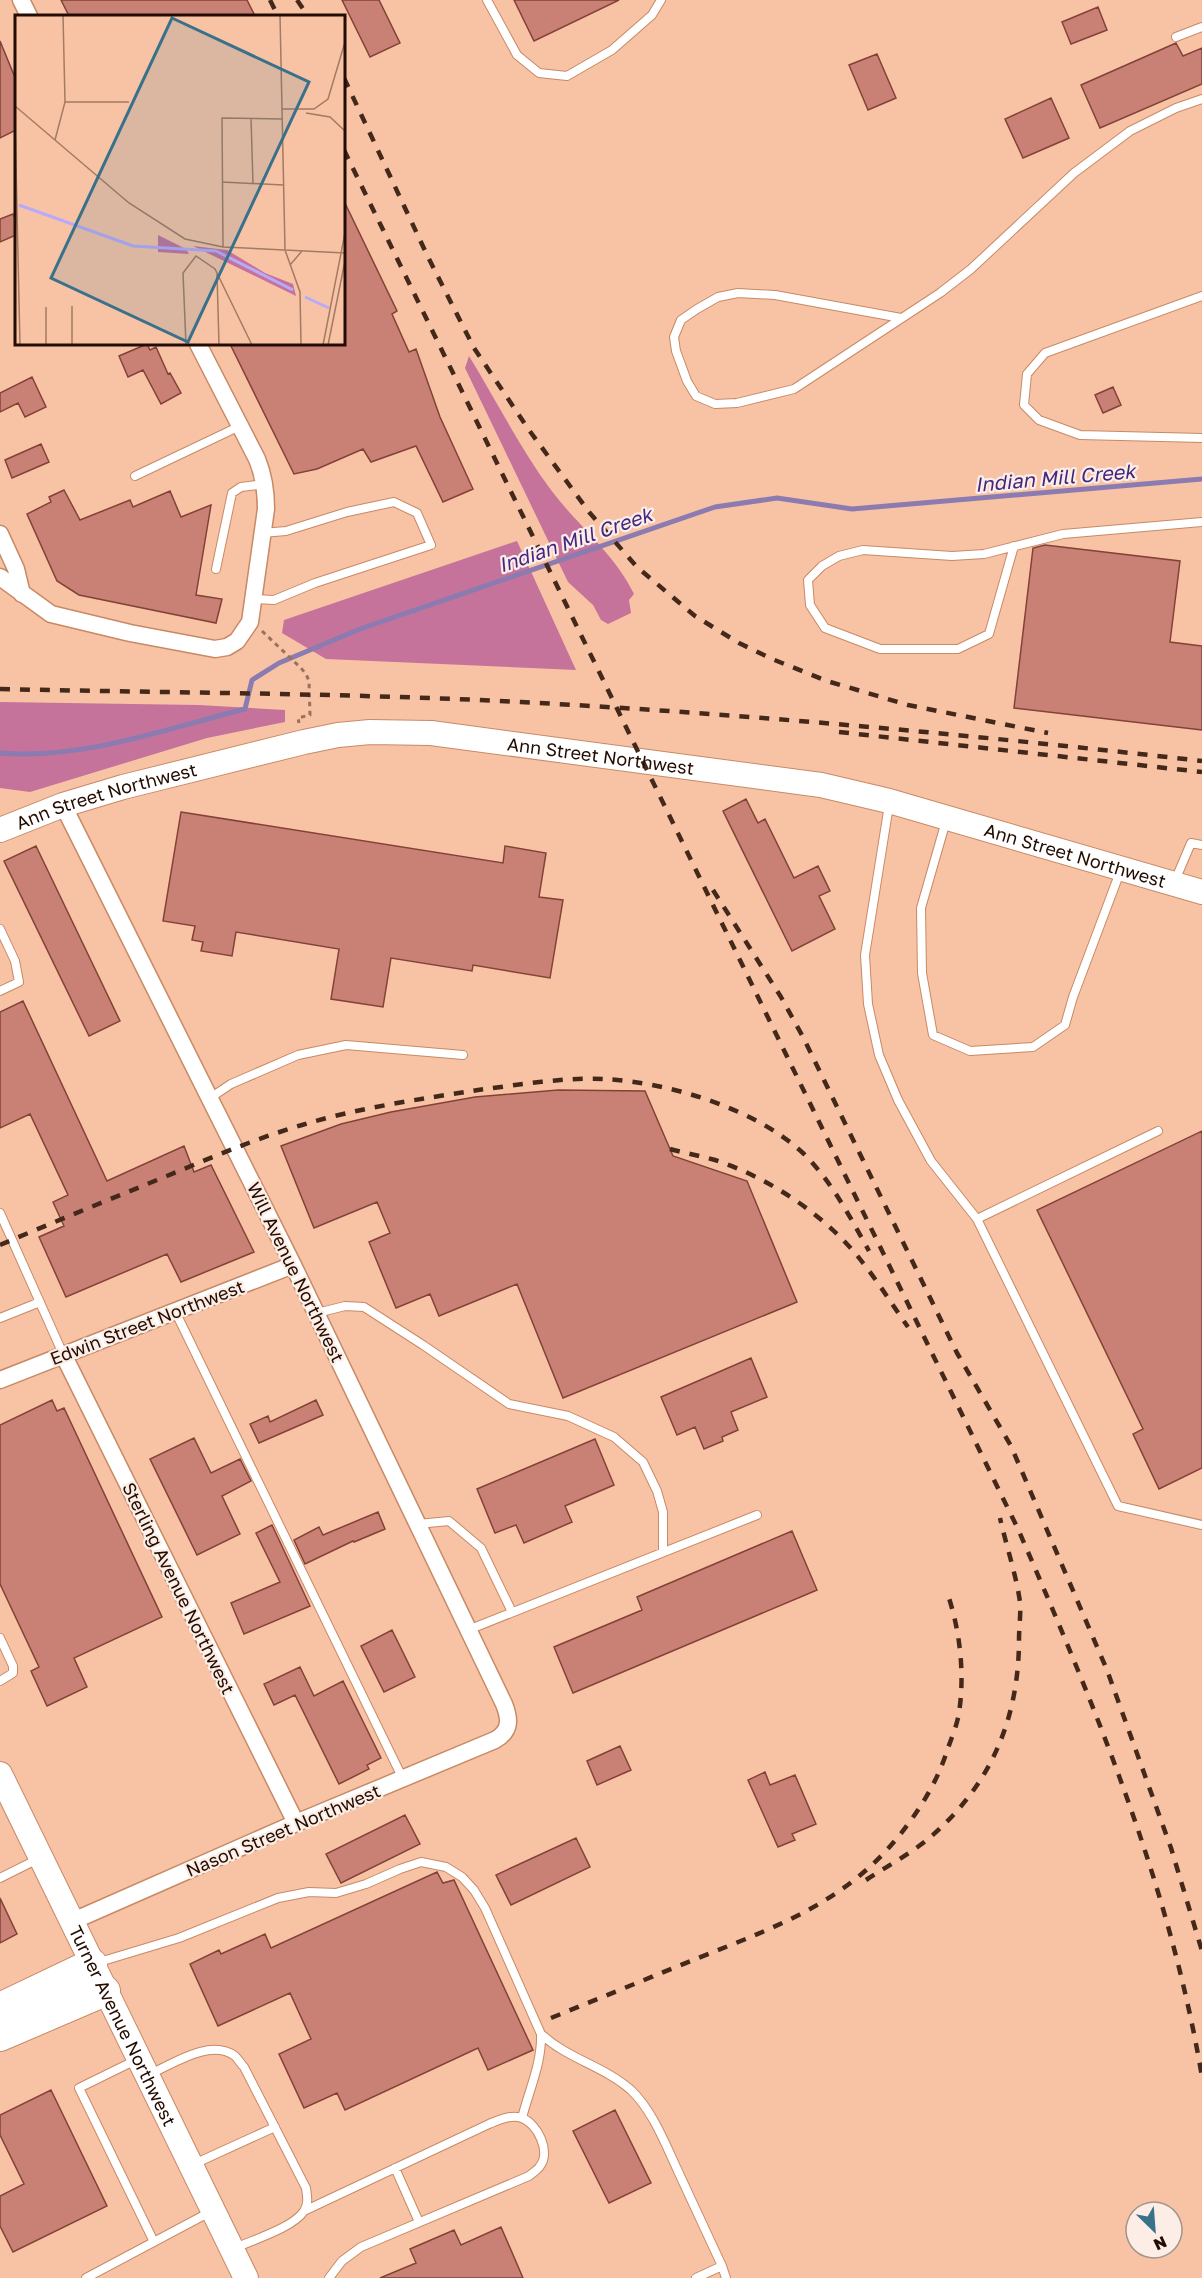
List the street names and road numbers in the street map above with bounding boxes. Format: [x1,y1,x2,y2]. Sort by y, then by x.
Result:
street label: Ann Street Northwest [506,732,695,779]
street label: Ann Street Northwest [13,758,199,834]
street label: Ann Street Northwest [982,818,1169,892]
street label: Will Avenue Northwest [243,1178,349,1366]
street label: Edwin Street Northwest [47,1275,247,1369]
street label: Sterling Avenue Northwest [118,1479,240,1697]
street label: Nason Street Northwest [182,1779,384,1881]
street label: Turner Avenue Northwest [65,1922,181,2129]

